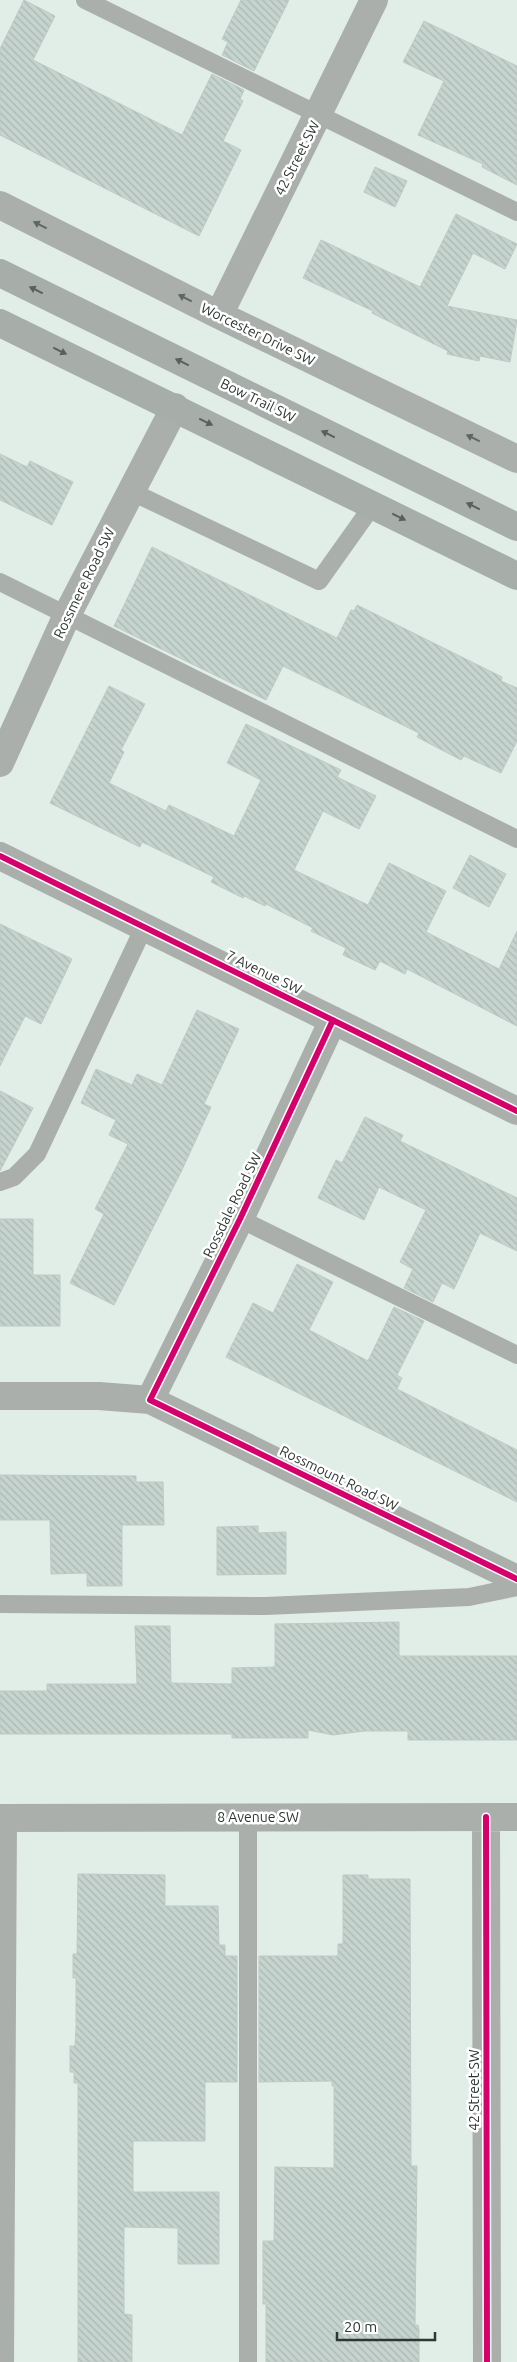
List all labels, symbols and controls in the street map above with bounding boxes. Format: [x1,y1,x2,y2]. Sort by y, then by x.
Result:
street label: 42 Street SW [271,118,323,198]
one-way arrow [33,221,47,229]
one-way arrow [29,286,43,294]
one-way arrow [178,294,193,302]
street label: Worcester Drive SW [198,299,318,369]
one-way arrow [53,348,67,356]
one-way arrow [175,358,189,366]
street label: Bow Trail SW [218,375,298,425]
one-way arrow [199,418,213,426]
one-way arrow [320,430,335,438]
one-way arrow [466,434,480,442]
one-way arrow [466,502,480,510]
one-way arrow [392,514,406,522]
street label: Rossmere Road SW [50,525,118,641]
street label: 7 Avenue SW [224,947,304,997]
street label: Rossdale Road SW [200,1150,264,1260]
street label: Rossmount Road SW [277,1442,401,1514]
street label: 8 Avenue SW [217,1809,299,1825]
street label: 42 Street SW [466,2049,482,2131]
scale bar [337,2310,434,2342]
text: 20 m [344,2318,377,2335]

